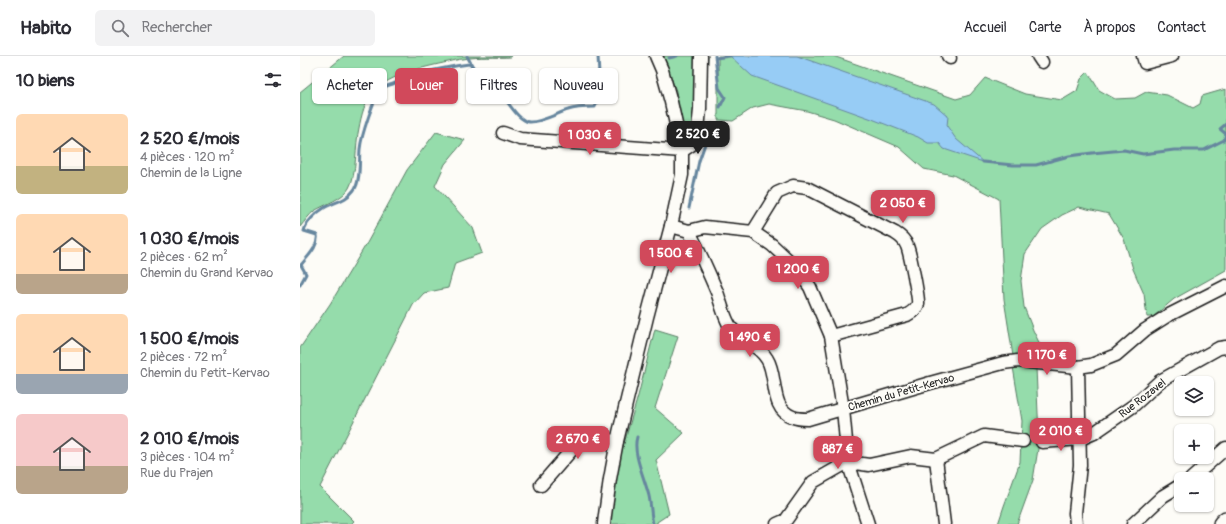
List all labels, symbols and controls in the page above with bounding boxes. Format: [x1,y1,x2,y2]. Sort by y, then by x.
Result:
search box [95,10,375,46]
text: Habito [20,16,71,40]
icon: search [109,17,131,39]
text: Rechercher [141,18,212,37]
text: Accueil [964,19,1007,36]
text: Carte [1029,19,1061,36]
text: À propos [1083,19,1135,36]
text: Contact [1157,19,1206,36]
chip: Acheter [312,68,387,104]
chip: Louer [395,68,458,104]
chip: Filtres [466,68,531,104]
chip: Nouveau [539,68,618,104]
icon: filters [262,69,284,91]
text: 10 biens [16,70,74,91]
pin: 2 520 € [661,121,735,155]
pin: 1 030 € [553,122,627,156]
text: 2 520 € [676,126,720,142]
text: 1 030 € [568,127,612,143]
text: 2 520 €/mois [140,128,239,149]
icon: home [48,130,96,178]
text: 4 pièces · 120 m² [140,149,234,165]
text: Chemin de la Ligne [140,165,242,181]
pin: 2 050 € [866,190,940,224]
text: 2 050 € [880,195,926,211]
text: 1 030 €/mois [140,228,239,249]
icon: home [48,230,96,278]
pin: 1 500 € [634,240,708,274]
text: 1 500 € [649,245,693,261]
text: 2 pièces · 62 m² [140,249,228,265]
pin: 1 200 € [761,256,835,290]
text: 1 200 € [776,261,820,277]
text: Chemin du Grand Kervao [140,265,273,281]
pin: 1 490 € [713,324,787,358]
text: 1 500 €/mois [140,328,239,349]
text: 1 490 € [729,329,771,345]
icon: home [48,330,96,378]
pin: 1 170 € [1010,342,1084,376]
text: 1 170 € [1027,347,1067,363]
text: 2 pièces · 72 m² [140,349,227,365]
text: Chemin du Petit-Kervao [140,365,270,381]
street label: Chemin du Petit-Kervao [847,371,956,414]
street label: Rue Rozavel [1116,376,1168,421]
map controls [1174,376,1214,512]
button: layers [1174,376,1214,416]
pin: 2 010 € [1024,418,1098,452]
text: 2 010 € [1039,423,1083,439]
button: + [1174,424,1214,464]
pin: 2 670 € [541,426,615,460]
text: 2 010 €/mois [140,428,239,449]
icon: home [48,430,96,478]
text: 2 670 € [556,431,600,447]
pin: 887 € [810,436,866,470]
text: 887 € [822,441,854,457]
text: 3 pièces · 104 m² [140,449,234,465]
text: Rue du Prajen [140,465,213,481]
button: − [1174,472,1214,512]

